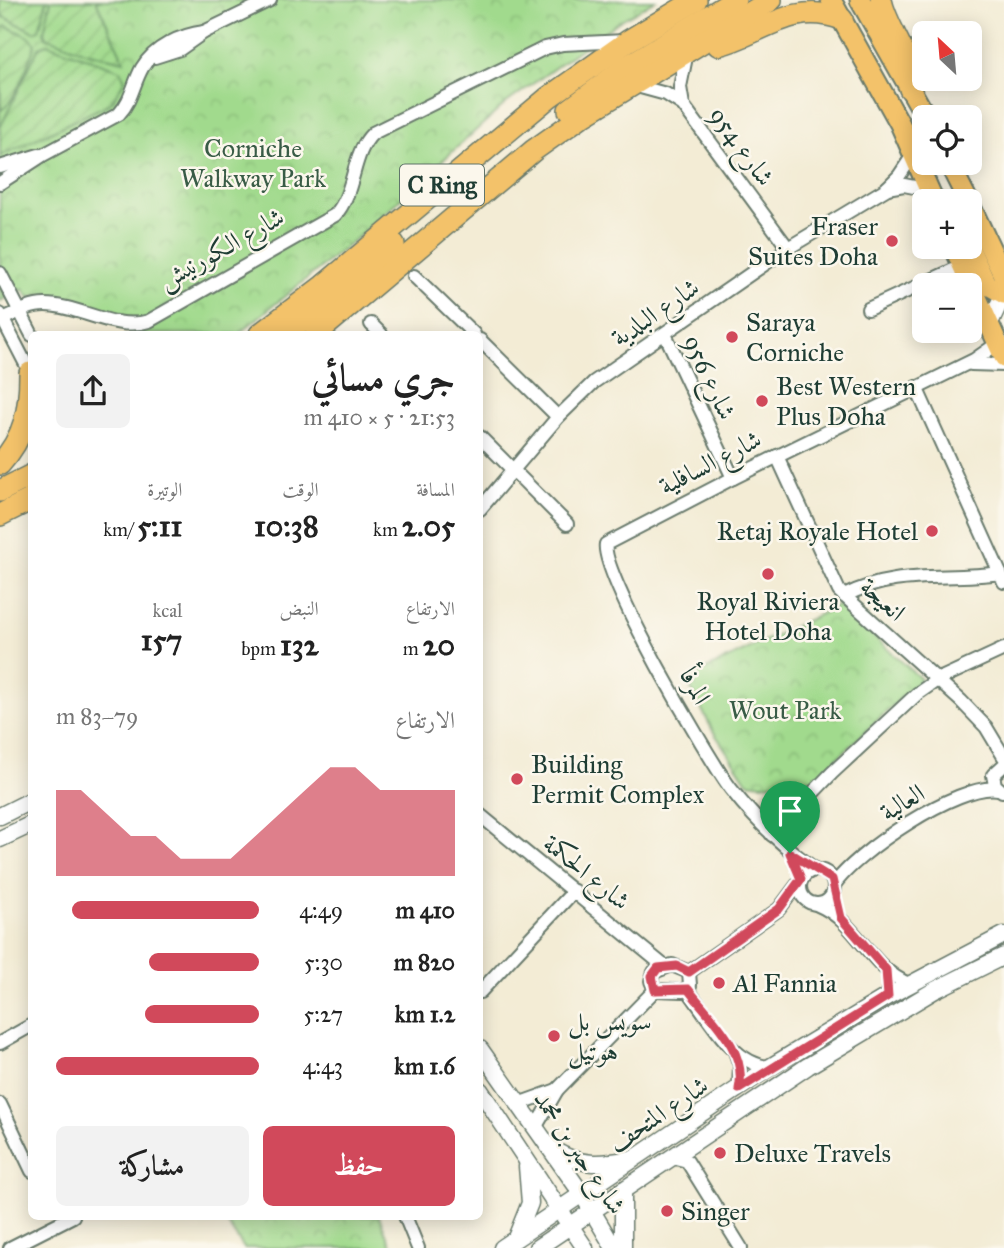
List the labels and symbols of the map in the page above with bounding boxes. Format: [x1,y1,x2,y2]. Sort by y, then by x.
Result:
north arrow [912,21,982,91]
street label: شارع 954 [698,100,782,196]
park label: Corniche Walkway Park [180,132,327,194]
road number: C Ring [400,164,484,205]
street label: شارع الكورنيش [152,200,293,301]
place label: Fraser Suites Doha [748,210,878,272]
marker: Fraser Suites Doha [884,233,900,249]
street label: شارع البلدية [605,271,709,358]
place label: Saraya Corniche [746,306,844,368]
street label: شارع 956 [671,329,744,427]
marker: Saraya Corniche [724,329,740,345]
place label: Best Western Plus Doha [776,370,916,432]
marker: Best Western Plus Doha [754,393,770,409]
street label: شارع السافلية [653,423,769,507]
place label: Retaj Royale Hotel [717,515,918,547]
marker: Retaj Royale Hotel [924,523,940,539]
marker: Royal Riviera Hotel Doha [760,566,776,582]
street label: انعيجة [854,570,912,628]
place label: Royal Riviera Hotel Doha [696,585,840,647]
street label: المرفأ [671,659,720,710]
park label: Wout Park [729,694,842,726]
place label: Building Permit Complex [531,748,705,810]
marker: Building Permit Complex [509,771,525,787]
street label: العالية [874,776,930,828]
pin [760,781,820,853]
street label: شارع الحكمة [533,827,637,921]
place label: Al Fannia [732,967,837,999]
marker: Al Fannia [711,975,727,991]
place label: سويس بل هوتيل [568,1005,652,1069]
marker: سويس بل هوتيل [546,1028,562,1044]
street label: شارع المتحف [602,1069,718,1164]
street label: شارع جبر بن محمد [522,1084,633,1223]
place label: Deluxe Travels [734,1137,891,1169]
marker: Deluxe Travels [712,1145,728,1161]
place label: Singer [681,1195,750,1227]
marker: Singer [659,1203,675,1219]

